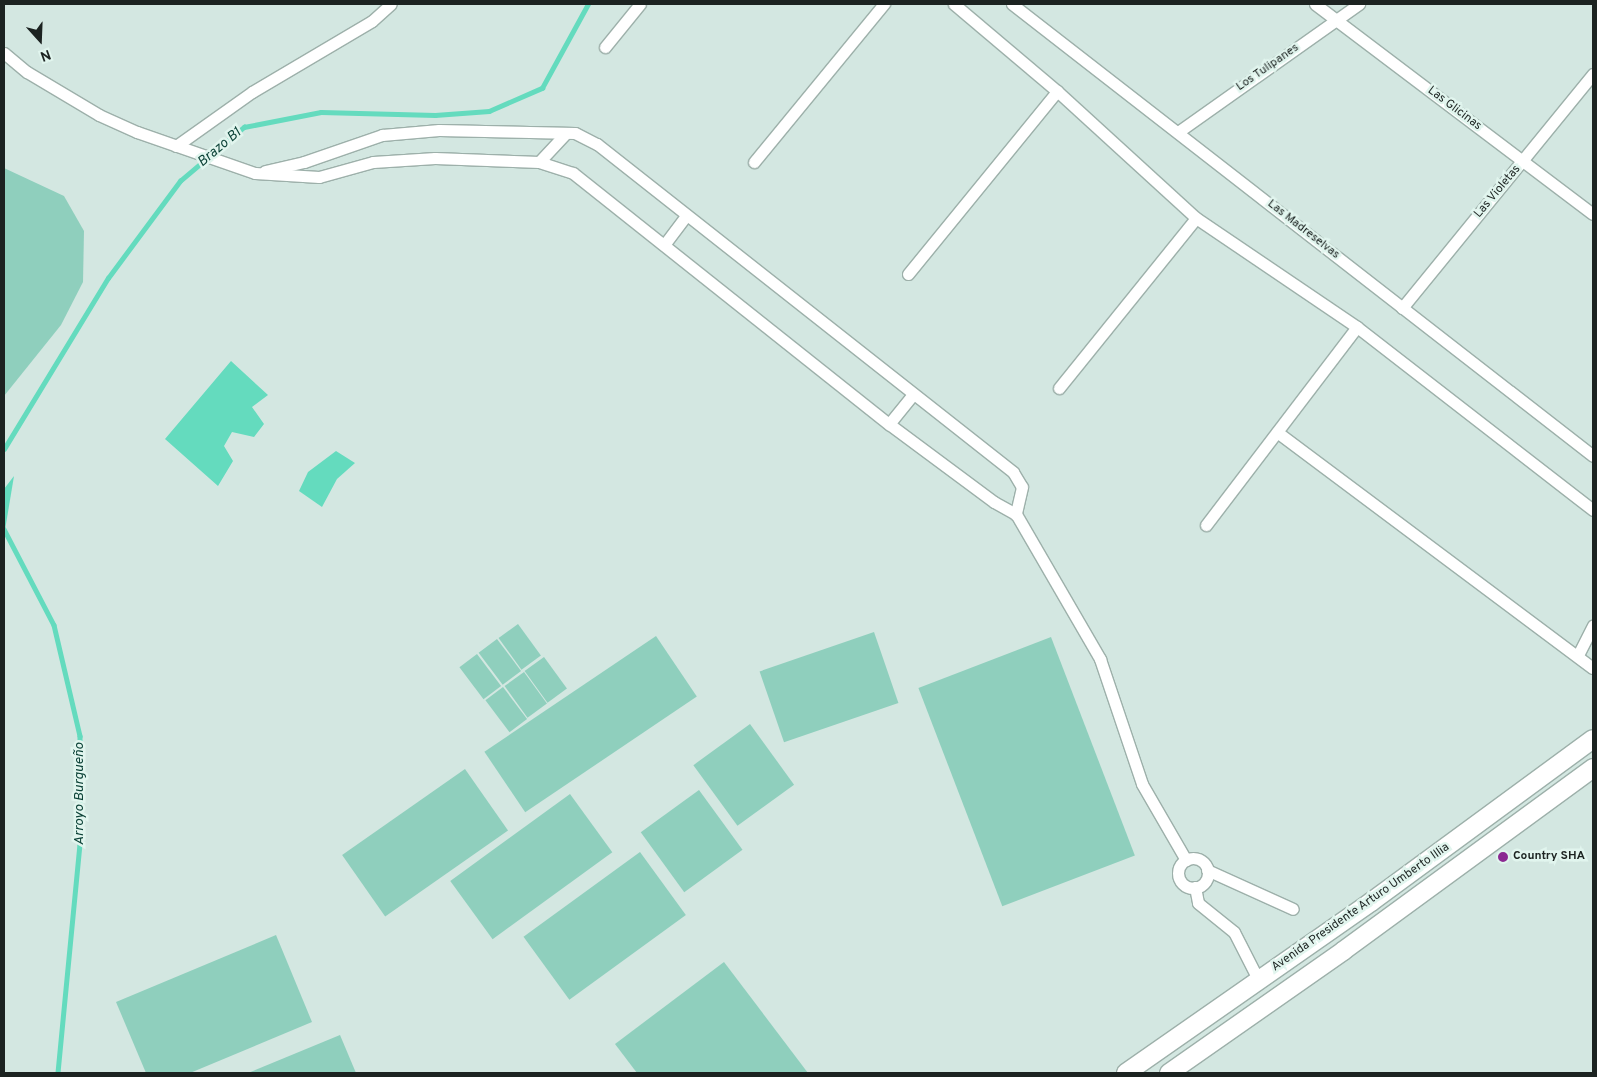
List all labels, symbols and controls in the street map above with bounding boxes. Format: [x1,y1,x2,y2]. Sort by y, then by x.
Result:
north arrow [15,15,65,65]
street label: Los Tulipanes [1234,41,1302,95]
text: N [38,45,53,64]
street label: Las Glicinas [1424,84,1484,134]
water label: Brazo B1 [195,125,245,171]
street label: Las Violetas [1472,163,1524,221]
street label: Las Madreselvas [1264,197,1342,263]
water label: Arroyo Burgueño [72,742,88,846]
street label: Avenida Presidente Arturo Umberto Illia [1269,841,1453,975]
place label: Country SHA [1513,850,1585,864]
marker: Country SHA [1497,851,1509,863]

